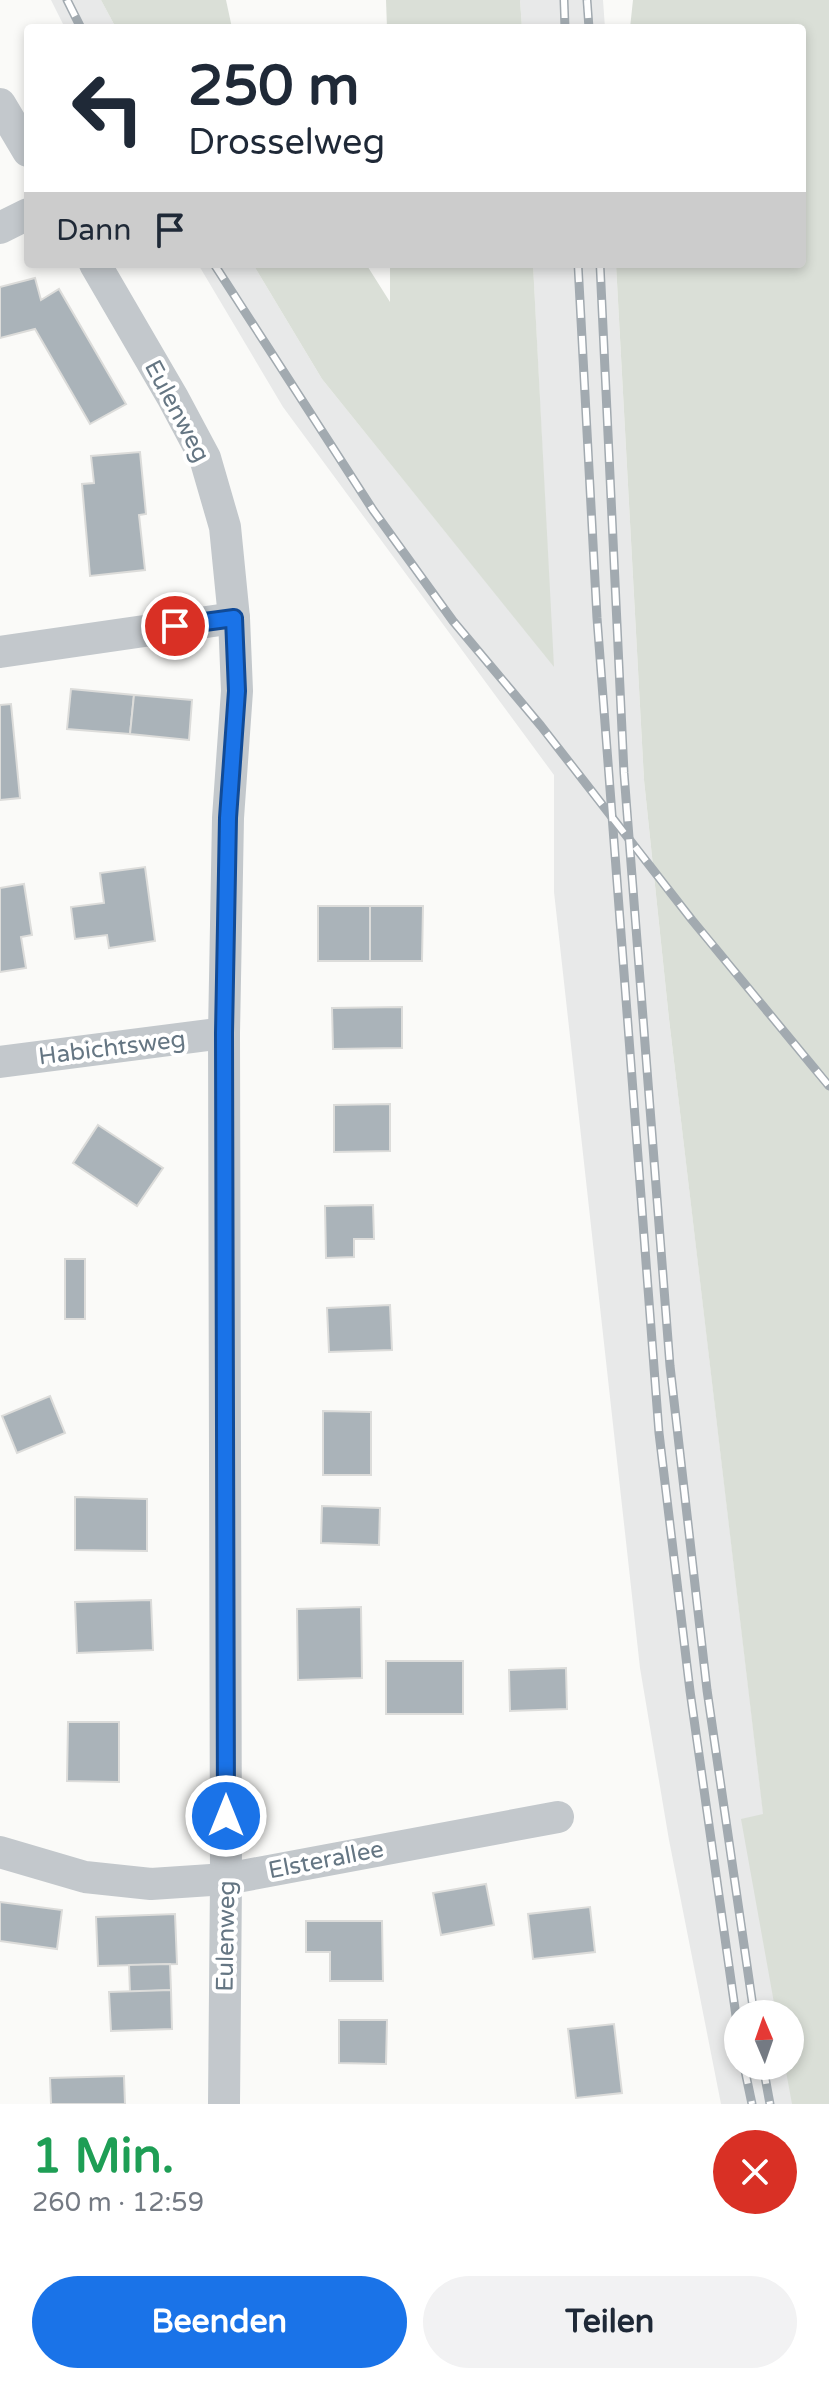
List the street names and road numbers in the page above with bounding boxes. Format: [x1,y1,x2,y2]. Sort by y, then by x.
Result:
street label: Eulenweg [138,355,216,467]
street label: Habichtsweg [37,1025,187,1071]
street label: Elsterallee [266,1835,386,1885]
street label: Eulenweg [211,1880,241,1992]

